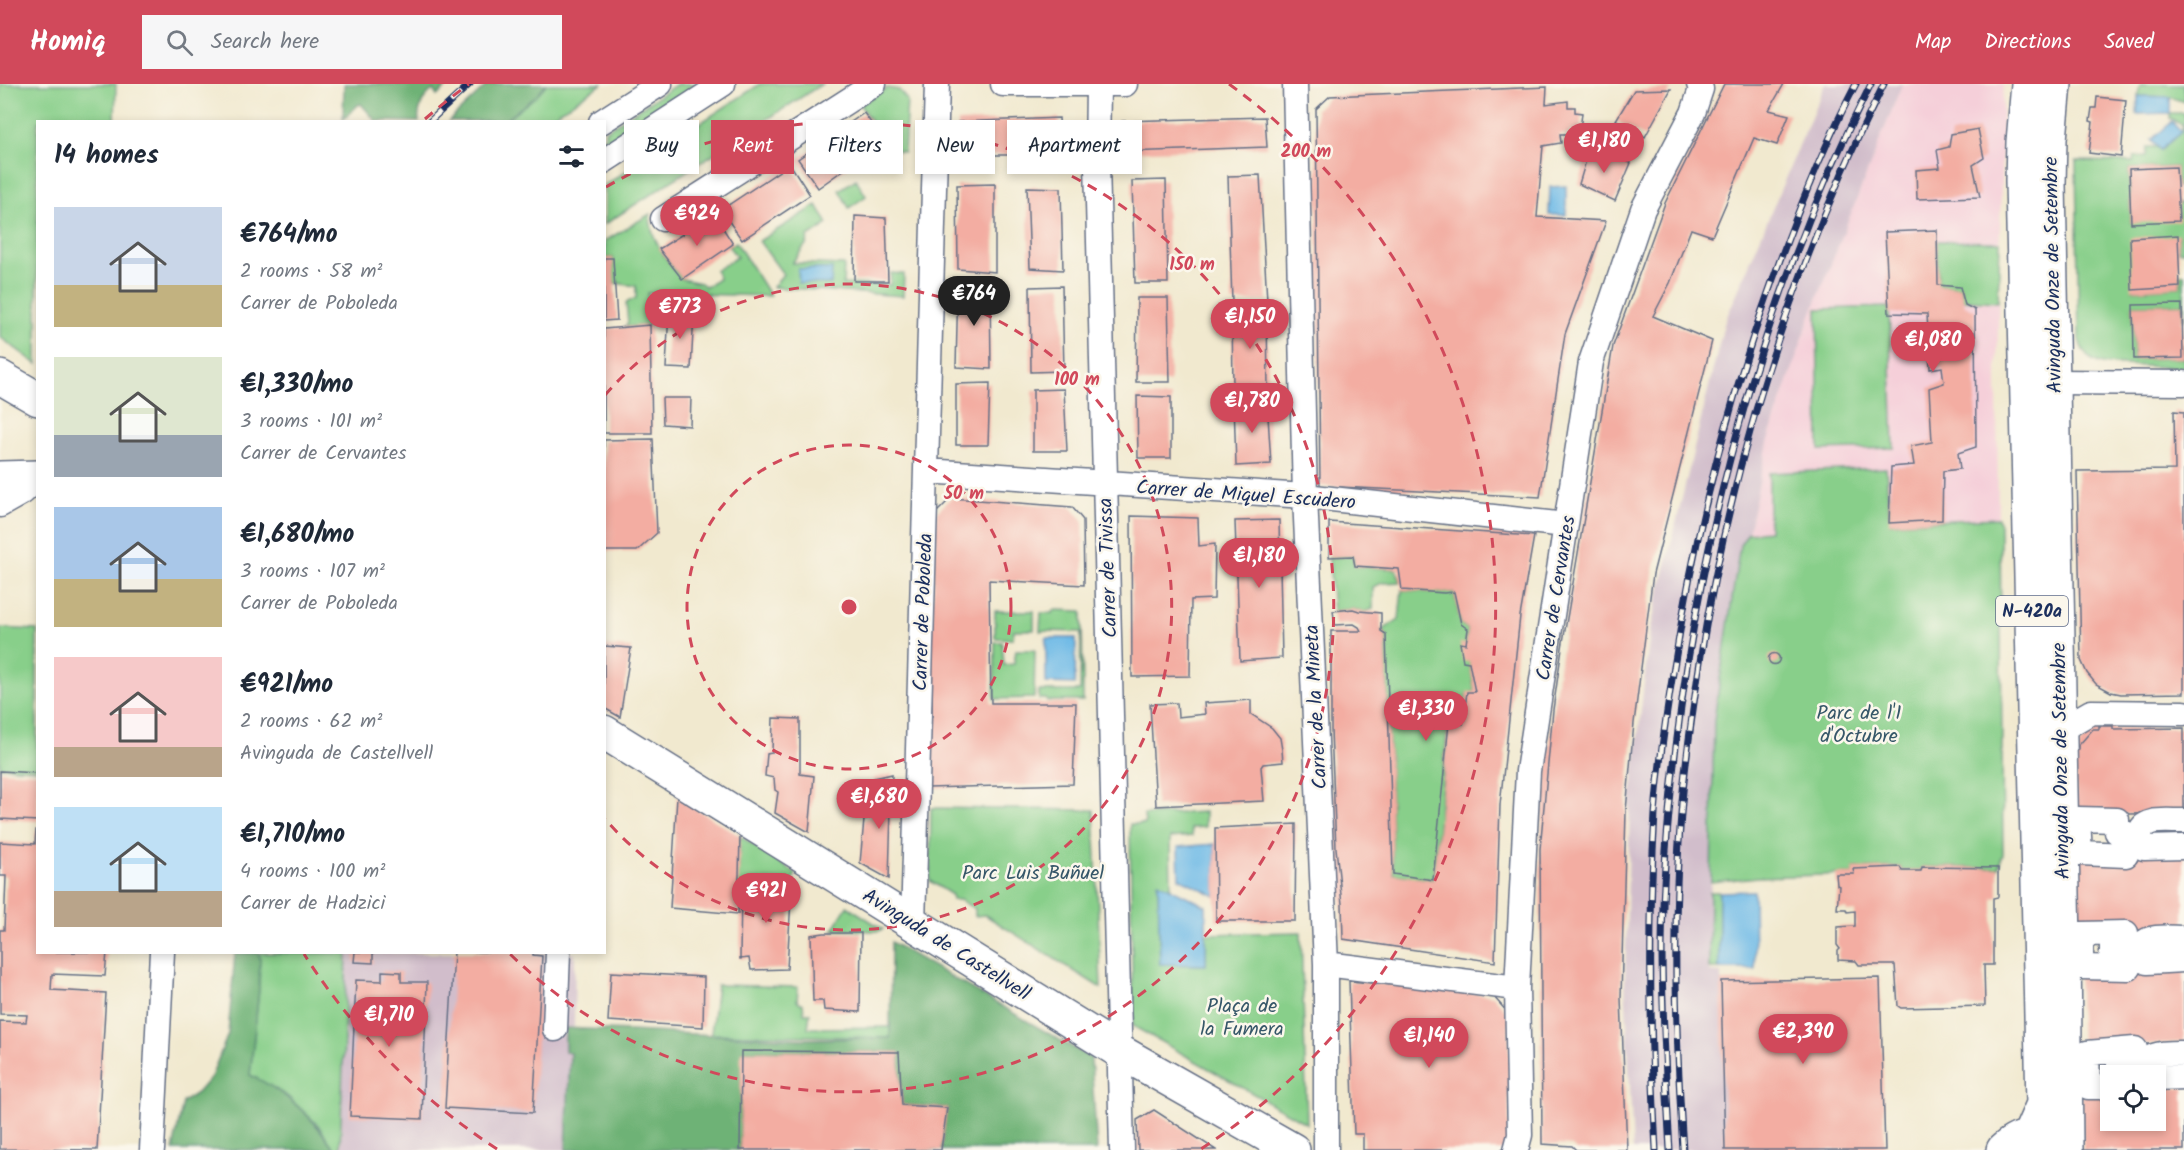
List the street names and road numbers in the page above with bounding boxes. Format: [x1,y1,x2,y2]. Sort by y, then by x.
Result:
street label: Avinguda Onze de Setembre [2036,156,2072,394]
street label: Carrer de Miquel Escudero [1135,472,1357,520]
street label: Carrer de Tivissa [1091,497,1127,639]
street label: Carrer de Cervantes [1528,513,1586,683]
street label: Carrer de Poboleda [905,533,943,692]
road number: N-420a [1996,596,2068,626]
street label: Carrer de la Mineta [1297,624,1337,790]
street label: Avinguda Onze de Setembre [2044,642,2080,880]
street label: Avinguda de Castellvell [856,881,1036,1011]

